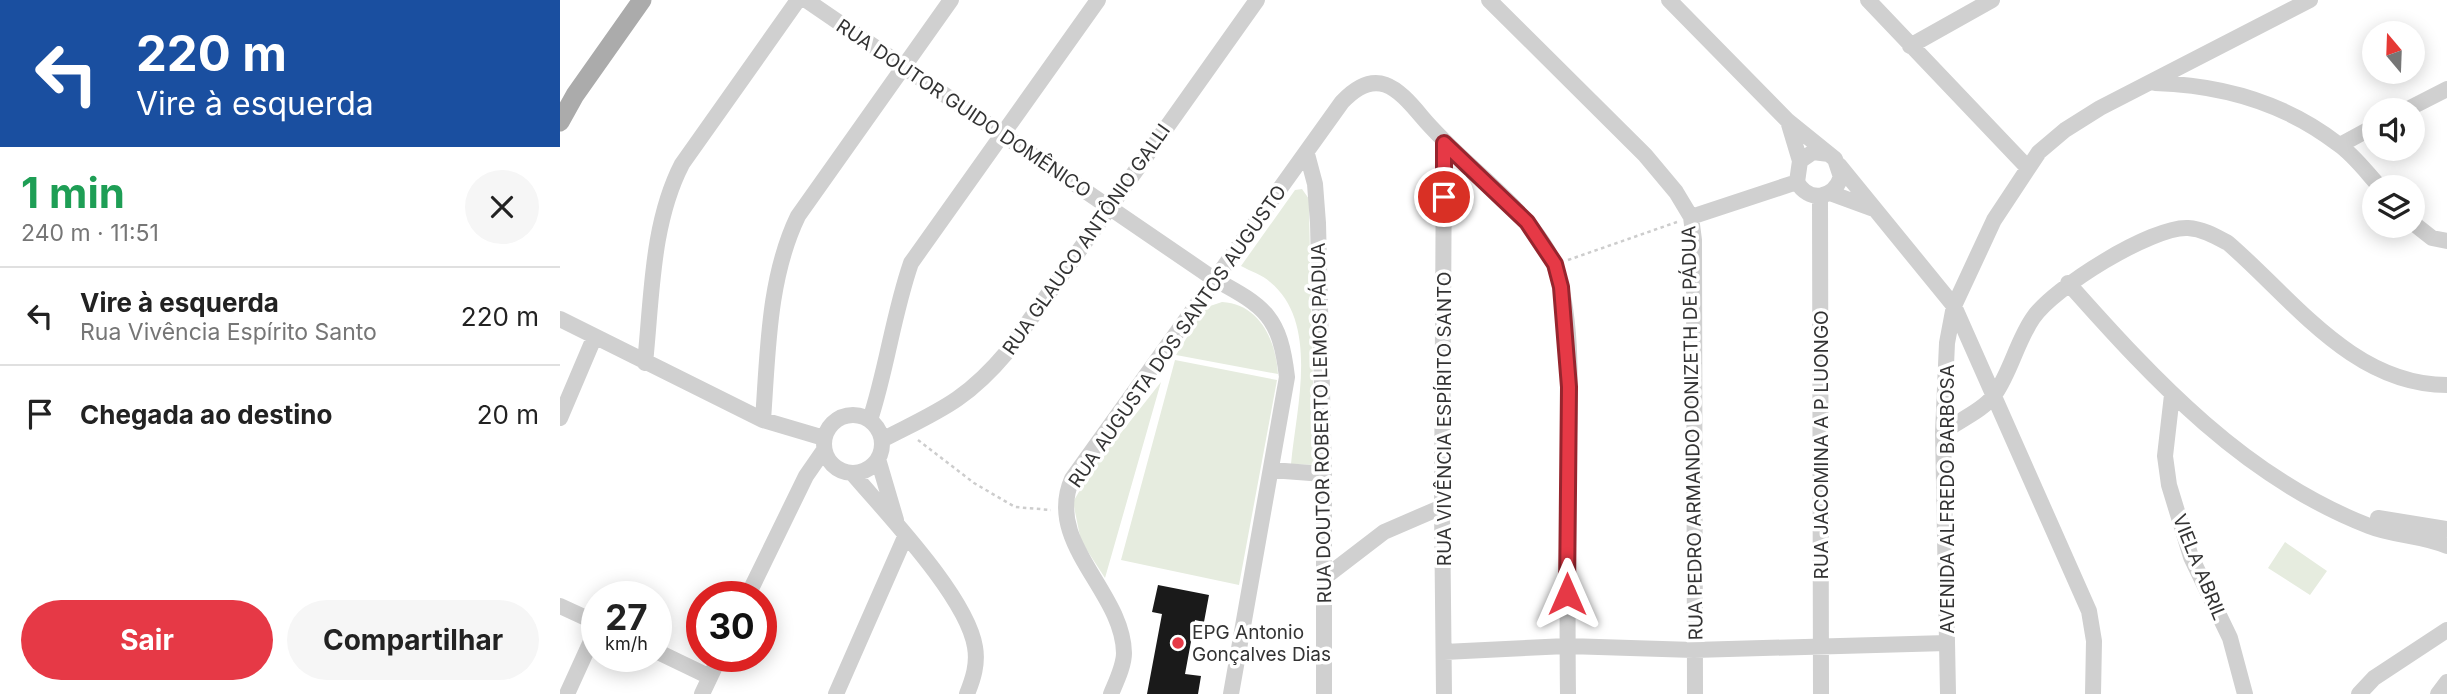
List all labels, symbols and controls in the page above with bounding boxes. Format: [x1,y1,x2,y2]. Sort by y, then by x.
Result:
street label: RUA DOUTOR GUIDO DOMÊNICO [832,14,1095,202]
north arrow [2362,21,2426,84]
map controls [2362,21,2425,238]
text: 220 m [136,24,287,83]
icon: left [21,28,112,119]
text: Vire à esquerda [136,84,374,123]
button: sound [2362,98,2425,161]
street label: RUA GLAUCO ANTÔNIO GALLI [998,119,1175,359]
text: 1 min [21,167,125,218]
pin [1414,167,1474,227]
button: close [465,170,539,244]
button: layers [2362,175,2425,238]
icon: arrive [1425,178,1463,216]
street label: RUA AUGUSTA DOS SANTOS AUGUSTO [1064,181,1291,492]
text: 240 m · 11:51 [21,219,159,247]
street label: RUA PEDRO ARMANDO DONIZETH DE PÁDUA [1676,225,1708,641]
street label: RUA DOUTOR ROBERTO LEMOS PÁDUA [1306,242,1336,604]
street label: RUA VIVÊNCIA ESPÍRITO SANTO [1432,272,1456,566]
text: Vire à esquerda [80,287,279,318]
icon: left [21,297,59,335]
text: 220 m [461,301,539,332]
street label: RUA JACOMINA A P LUONGO [1810,310,1833,580]
text: Rua Vivência Espírito Santo [80,318,377,346]
street label: AVENIDA ALFREDO BARBOSA [1936,364,1959,634]
icon: arrive [21,395,59,433]
text: Chegada ao destino [80,399,332,430]
text: 20 m [477,399,539,430]
street label: VIELA ABRIL [2168,511,2231,624]
position arrow [1530,557,1604,631]
speed limit sign: 30 [686,581,777,672]
text: 27 [605,596,648,638]
button: Sair [21,600,273,680]
button: Compartilhar [287,600,539,680]
place label: EPG Antonio Gonçalves Dias [1192,621,1331,666]
text: km/h [605,633,648,654]
marker: EPG Antonio Gonçalves Dias [1170,635,1186,651]

